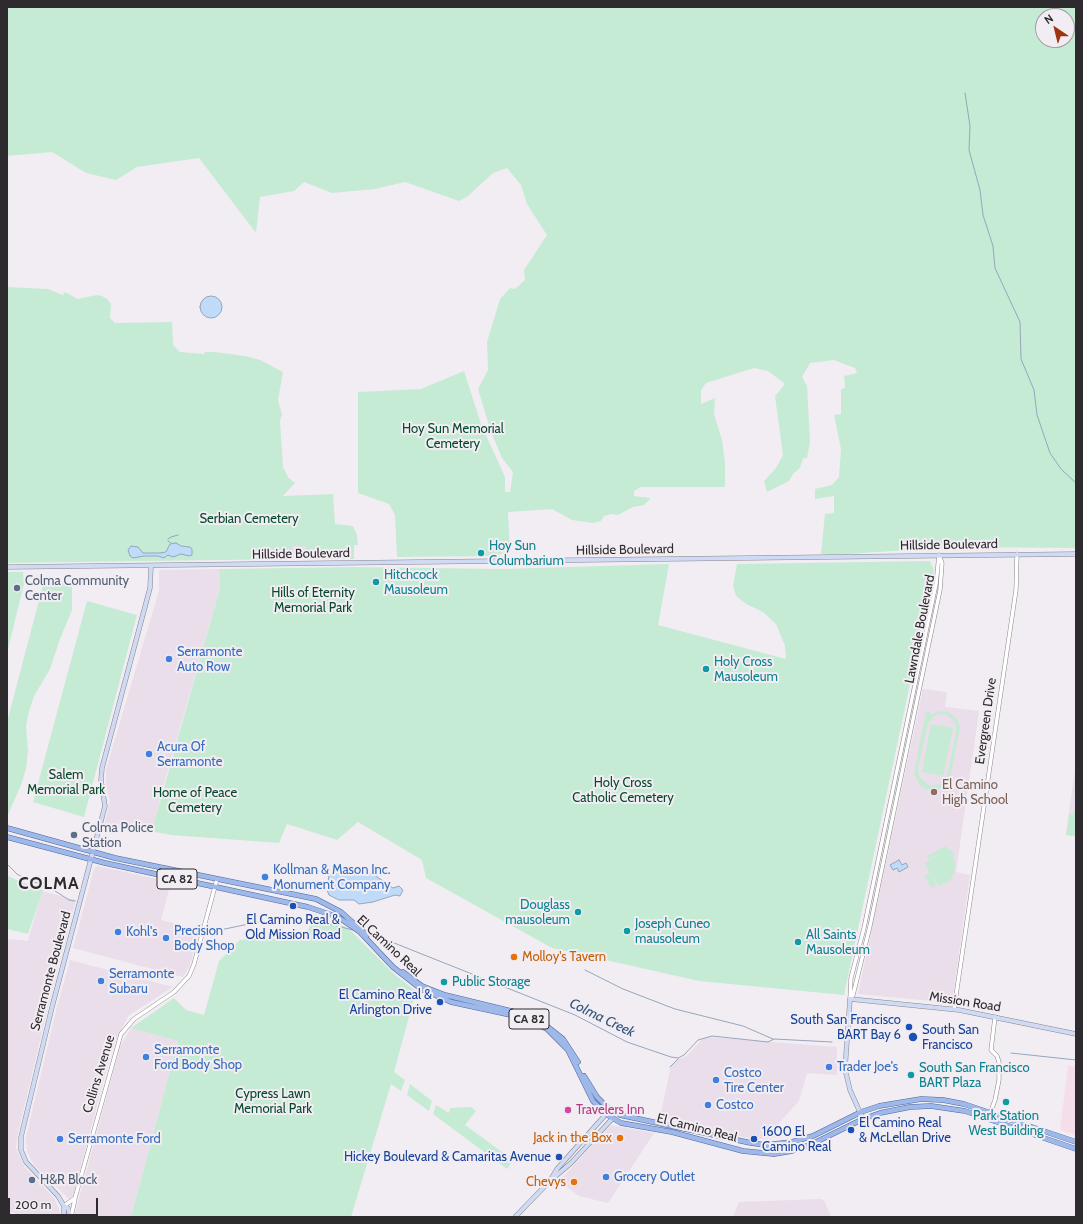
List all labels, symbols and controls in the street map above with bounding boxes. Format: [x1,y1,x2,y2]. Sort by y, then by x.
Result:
north arrow [1035,8,1075,48]
text: N [1041,11,1056,27]
park label: Hoy Sun Memorial Cemetery [402,421,504,452]
park label: Serbian Cemetery [200,511,298,527]
street label: Hillside Boulevard [900,536,998,554]
place label: Hoy Sun Columbarium [489,538,564,569]
street label: Hillside Boulevard [576,541,674,559]
street label: Hillside Boulevard [252,545,350,563]
marker: Hoy Sun Columbarium [476,548,486,558]
place label: Hitchcock Mausoleum [384,567,448,598]
place label: Colma Community Center [25,573,129,604]
street label: Lawndale Boulevard [902,573,938,685]
marker: Hitchcock Mausoleum [371,577,381,587]
marker: Colma Community Center [12,583,22,593]
park label: Hills of Eternity Memorial Park [271,585,355,616]
place label: Serramonte Auto Row [177,644,242,675]
marker: Serramonte Auto Row [164,654,174,664]
place label: Holy Cross Mausoleum [714,654,778,685]
marker: Holy Cross Mausoleum [701,664,711,674]
street label: Evergreen Drive [972,677,1000,765]
place label: Acura Of Serramonte [157,739,222,770]
marker: Acura Of Serramonte [144,749,154,759]
park label: Salem Memorial Park [27,767,105,798]
park label: Holy Cross Catholic Cemetery [572,775,674,806]
place label: El Camino High School [942,777,1008,808]
park label: Home of Peace Cemetery [153,785,237,816]
marker: El Camino High School [929,787,939,797]
place label: Colma Police Station [82,820,153,851]
marker: Colma Police Station [69,830,79,840]
place label: Kollman & Mason Inc. Monument Company [273,862,391,893]
road number: CA 82 [157,869,197,889]
marker: Kollman & Mason Inc. Monument Company [260,872,270,882]
district label: COLMA [18,874,80,894]
place label: Douglass mausoleum [505,897,570,928]
marker: El Camino Real & Old Mission Road [288,901,298,911]
marker: Douglass mausoleum [573,907,583,917]
street label: Serramonte Boulevard [28,909,74,1033]
place label: El Camino Real & Old Mission Road [245,912,341,943]
street label: El Camino Real [354,912,424,980]
place label: Joseph Cuneo mausoleum [635,916,710,947]
place label: Precision Body Shop [174,923,235,954]
place label: Kohl's [126,924,158,940]
marker: Joseph Cuneo mausoleum [622,926,632,936]
marker: Kohl's [113,927,123,937]
place label: All Saints Mausoleum [806,927,870,958]
marker: Precision Body Shop [161,933,171,943]
marker: All Saints Mausoleum [793,937,803,947]
place label: Molloy's Tavern [522,949,606,965]
marker: Molloy's Tavern [509,952,519,962]
place label: Serramonte Subaru [109,966,174,997]
place label: Public Storage [452,974,530,990]
marker: Serramonte Subaru [96,976,106,986]
marker: Public Storage [439,977,449,987]
place label: El Camino Real & Arlington Drive [339,987,432,1018]
street label: Mission Road [928,989,1002,1015]
water label: Colma Creek [567,995,637,1041]
marker: El Camino Real & Arlington Drive [435,997,445,1007]
road number: CA 82 [509,1009,549,1029]
place label: South San Francisco BART Bay 6 [790,1012,901,1043]
marker: South San Francisco BART Bay 6 [904,1022,914,1032]
place label: South San Francisco [922,1022,979,1053]
marker: South San Francisco [907,1031,919,1043]
street label: Collins Avenue [80,1033,118,1115]
place label: Serramonte Ford Body Shop [154,1042,242,1073]
marker: Serramonte Ford Body Shop [141,1052,151,1062]
place label: Trader Joe's [837,1059,898,1075]
place label: South San Francisco BART Plaza [919,1060,1030,1091]
marker: Trader Joe's [824,1062,834,1072]
place label: Costco Tire Center [724,1065,784,1096]
marker: South San Francisco BART Plaza [906,1070,916,1080]
marker: Costco Tire Center [711,1075,721,1085]
park label: Cypress Lawn Memorial Park [234,1086,312,1117]
place label: Costco [716,1097,754,1113]
marker: Park Station West Building [1001,1097,1011,1107]
marker: Costco [703,1100,713,1110]
place label: Travelers Inn [576,1102,645,1118]
marker: Travelers Inn [563,1105,573,1115]
place label: Park Station West Building [968,1108,1044,1139]
street label: El Camino Real [655,1110,739,1146]
place label: El Camino Real & McLellan Drive [859,1115,951,1146]
place label: 1600 El Camino Real [762,1124,831,1155]
marker: El Camino Real & McLellan Drive [846,1125,856,1135]
place label: Jack in the Box [533,1130,612,1146]
place label: Serramonte Ford [68,1131,161,1147]
marker: Jack in the Box [615,1133,625,1143]
marker: Serramonte Ford [55,1134,65,1144]
marker: 1600 El Camino Real [749,1134,759,1144]
place label: Hickey Boulevard & Camaritas Avenue [344,1149,551,1165]
marker: Hickey Boulevard & Camaritas Avenue [554,1152,564,1162]
place label: Grocery Outlet [614,1169,695,1185]
place label: H&R Block [40,1172,97,1188]
marker: Grocery Outlet [601,1172,611,1182]
place label: Chevys [526,1174,566,1190]
marker: H&R Block [27,1175,37,1185]
marker: Chevys [569,1177,579,1187]
scale bar [10,1190,100,1216]
text: 200 m [15,1197,51,1212]

